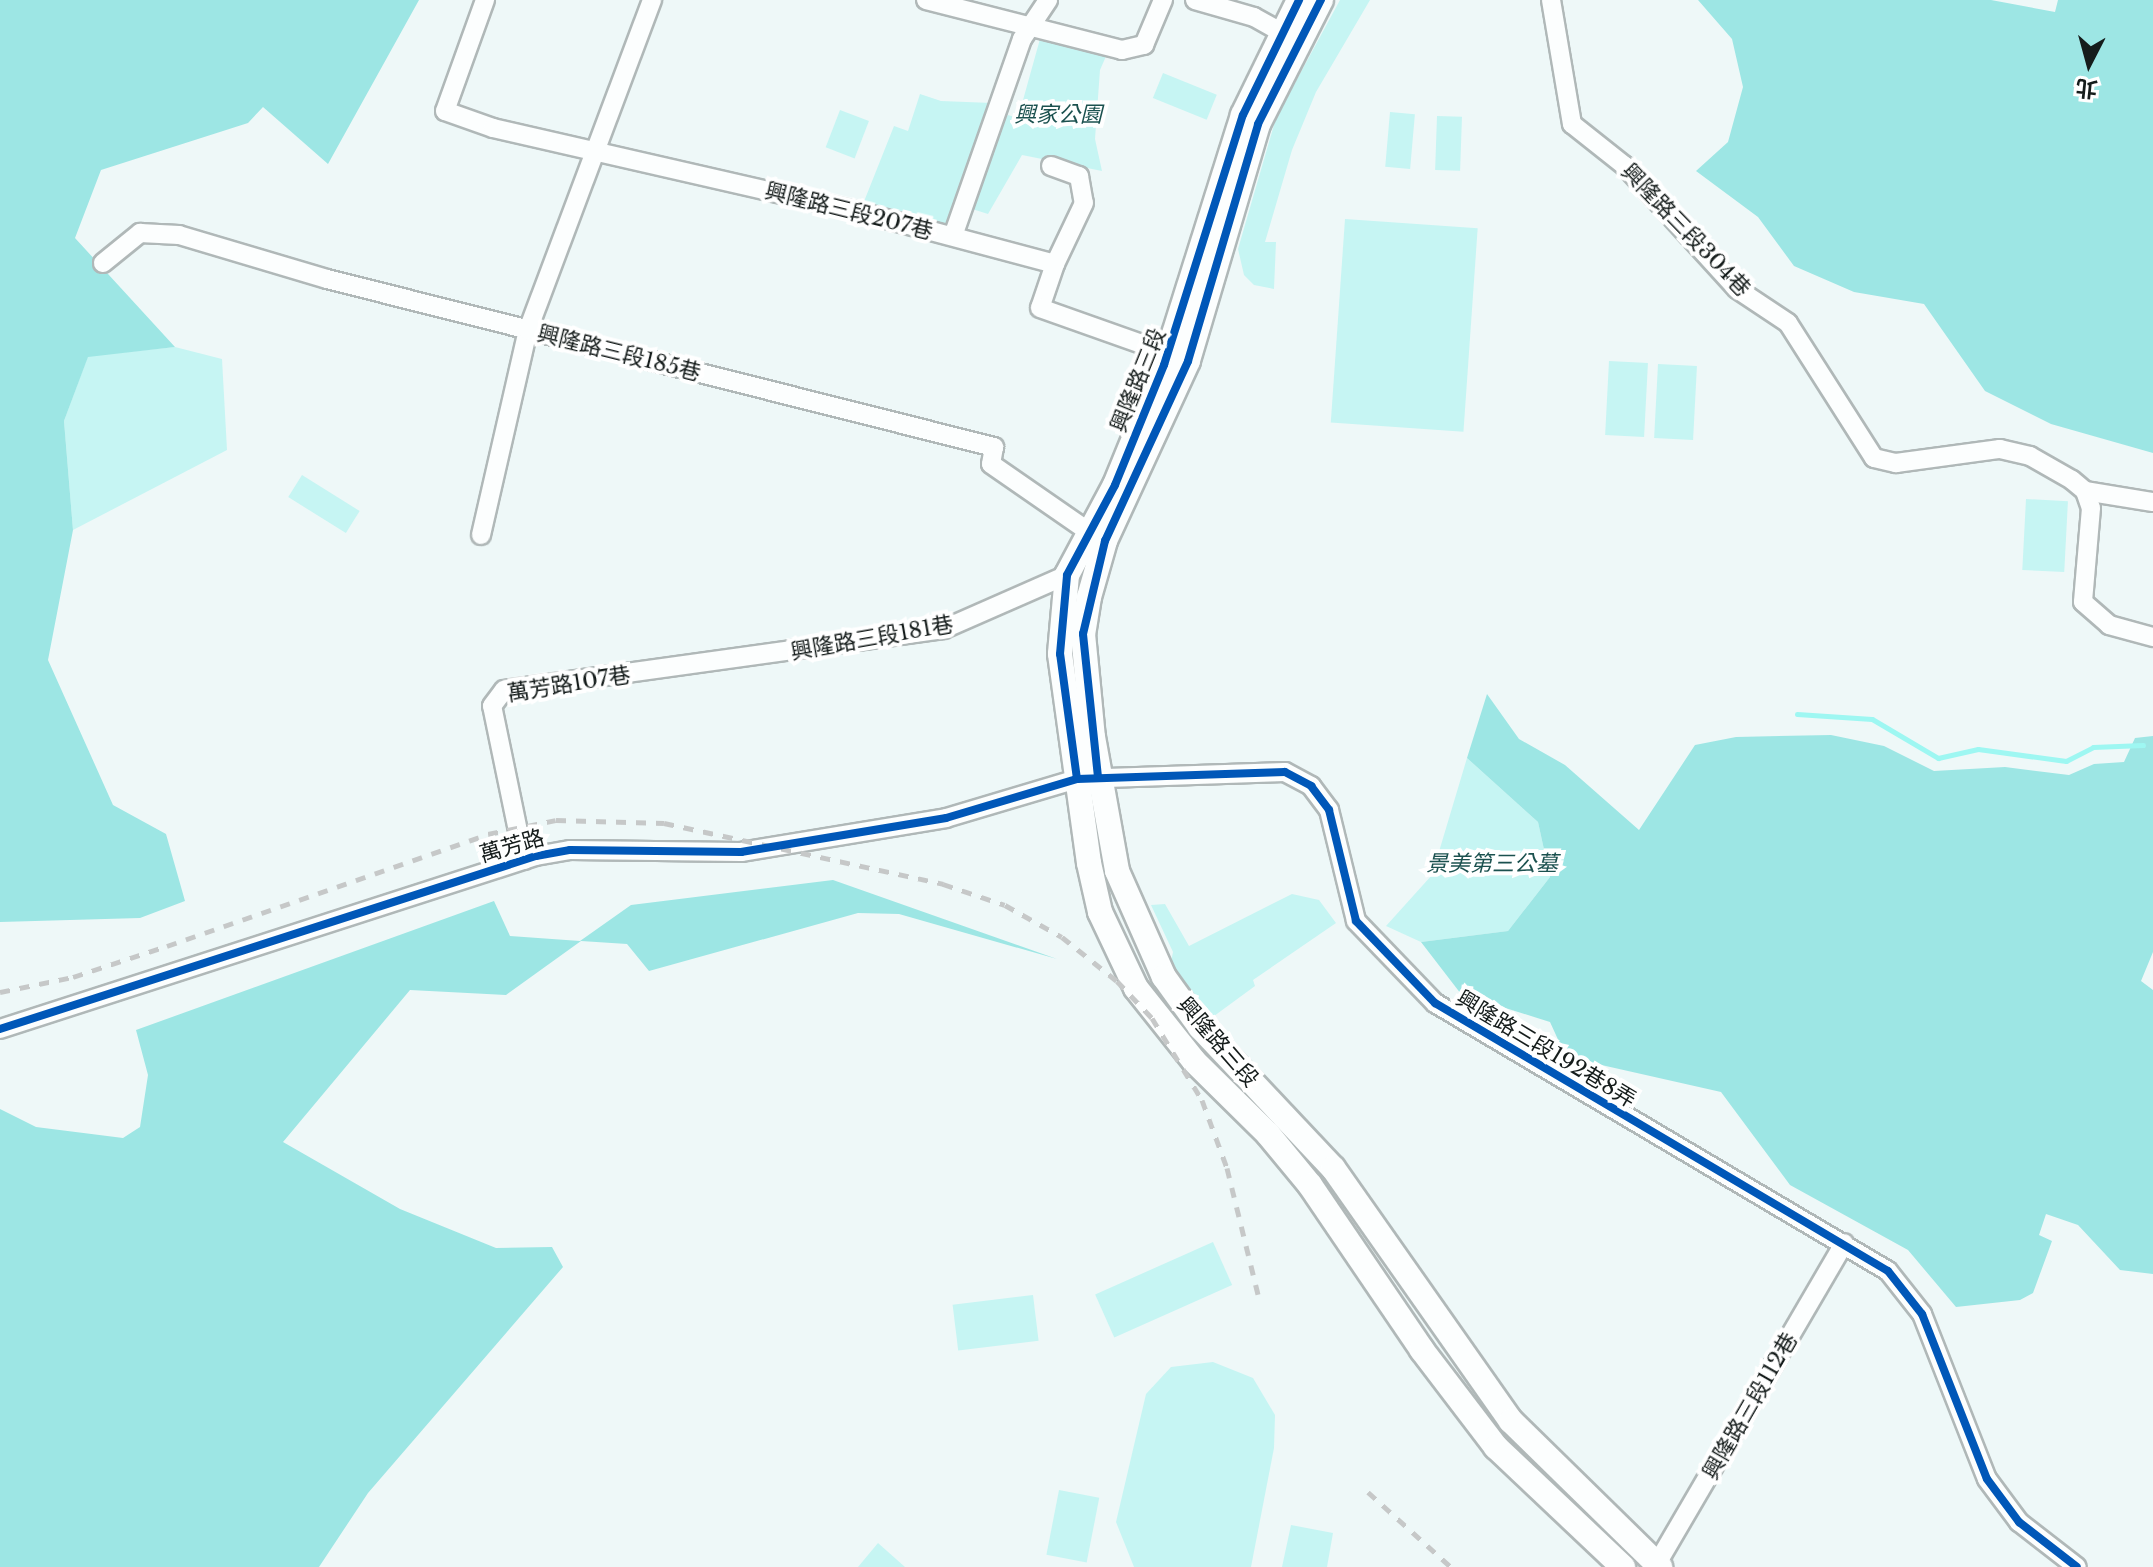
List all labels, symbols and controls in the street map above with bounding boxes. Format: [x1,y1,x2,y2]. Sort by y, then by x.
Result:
north arrow [2049,24,2129,104]
text: 北 [2074,74,2099,103]
park label: 興家公園 [1014,102,1102,128]
street label: 興隆路三段304巷 [1616,158,1756,302]
street label: 興隆路三段207巷 [762,177,936,245]
street label: 興隆路三段185巷 [534,320,704,386]
street label: 興隆路三段 [1105,324,1171,436]
street label: 興隆路三段181巷 [788,611,956,665]
street label: 萬芳路107巷 [505,661,633,707]
street label: 萬芳路 [477,824,547,868]
park label: 景美第三公墓 [1426,851,1558,877]
street label: 興隆路三段192巷8弄 [1451,985,1641,1113]
street label: 興隆路三段 [1172,992,1264,1092]
street label: 興隆路三段112巷 [1697,1328,1803,1484]

